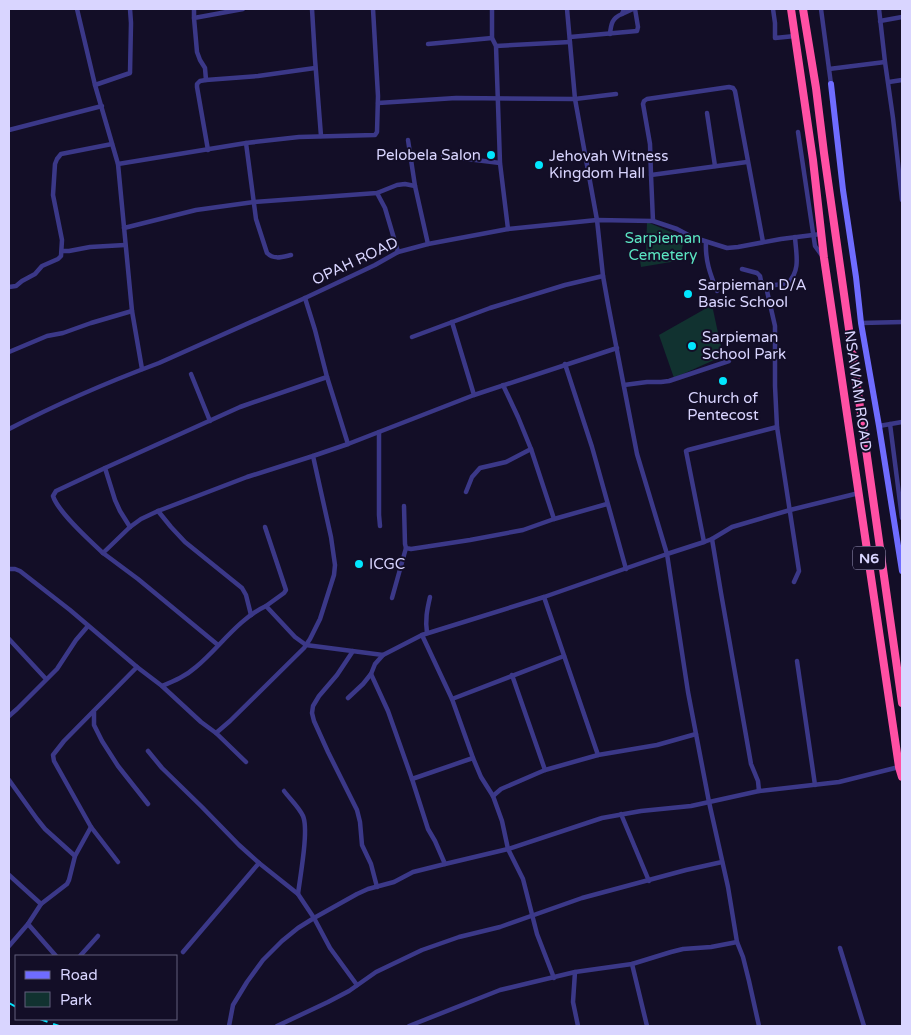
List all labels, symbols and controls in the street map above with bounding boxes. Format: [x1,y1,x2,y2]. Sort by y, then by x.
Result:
place label: Pelobela Salon [376,146,481,164]
place label: Jehovah Witness Kingdom Hall [549,147,668,182]
marker: Pelobela Salon [485,149,497,161]
marker: Jehovah Witness Kingdom Hall [533,159,545,171]
park label: Sarpieman Cemetery [625,229,701,264]
street label: OPAH ROAD [309,233,401,289]
place label: Sarpieman D/A Basic School [698,276,807,311]
marker: Sarpieman D/A Basic School [682,288,694,300]
place label: Sarpieman School Park [702,328,786,363]
street label: NSAWAM ROAD [841,329,875,453]
marker: Sarpieman School Park [686,340,698,352]
marker: Church of Pentecost [717,375,729,387]
place label: Church of Pentecost [687,389,759,424]
road number: N6 [853,546,885,570]
place label: ICGC [369,555,405,573]
marker: ICGC [353,558,365,570]
legend [15,955,178,1020]
text: Road [60,966,98,984]
text: Park [60,991,92,1009]

